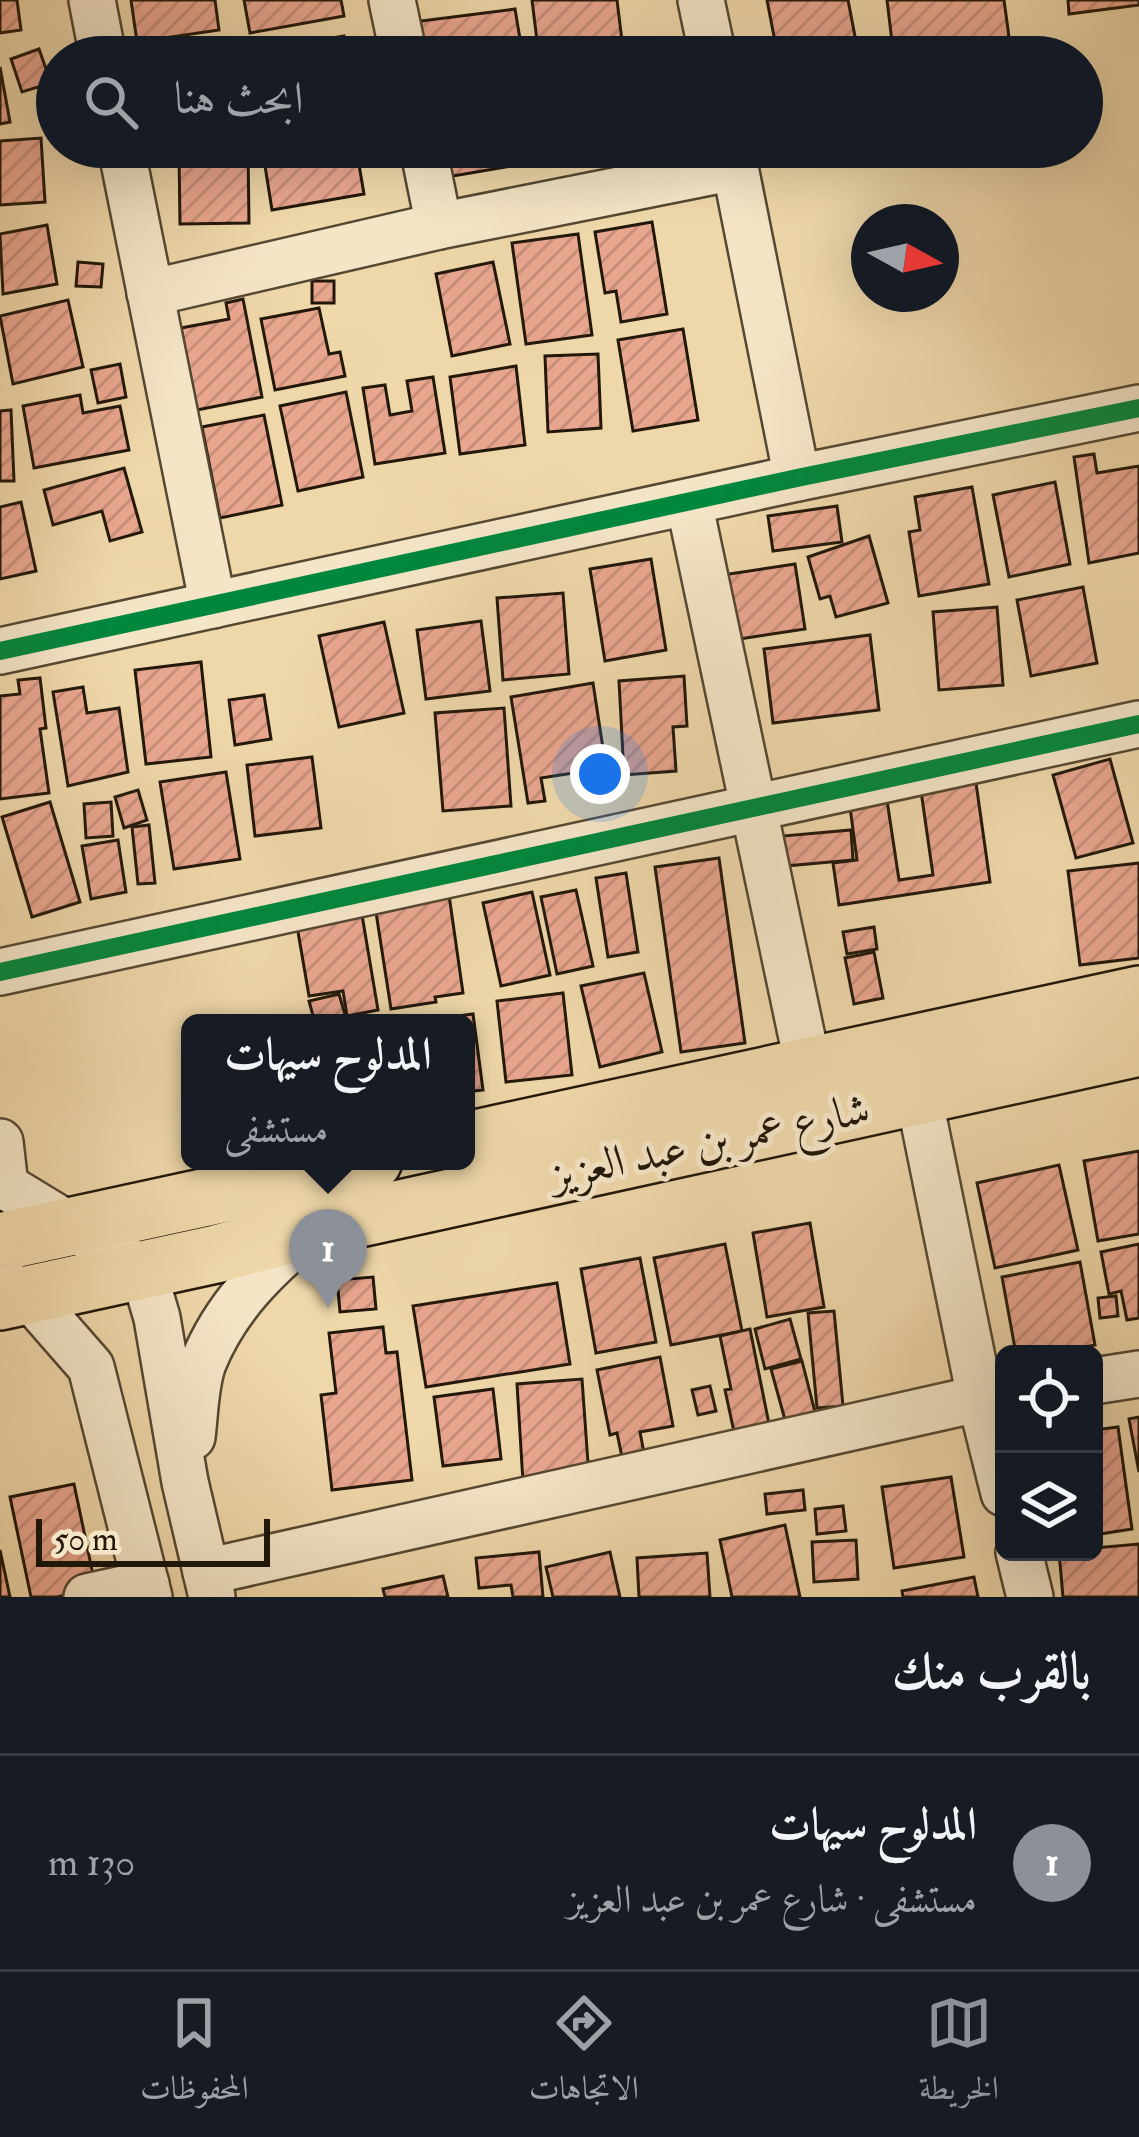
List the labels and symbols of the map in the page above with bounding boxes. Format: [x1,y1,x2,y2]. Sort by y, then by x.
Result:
north arrow [851,204,959,312]
your location [570,744,630,804]
street label: شارع عمر بن عبد العزيز [541,1081,876,1212]
pin: 1 [289,1209,367,1308]
scale bar [36,1513,270,1566]

